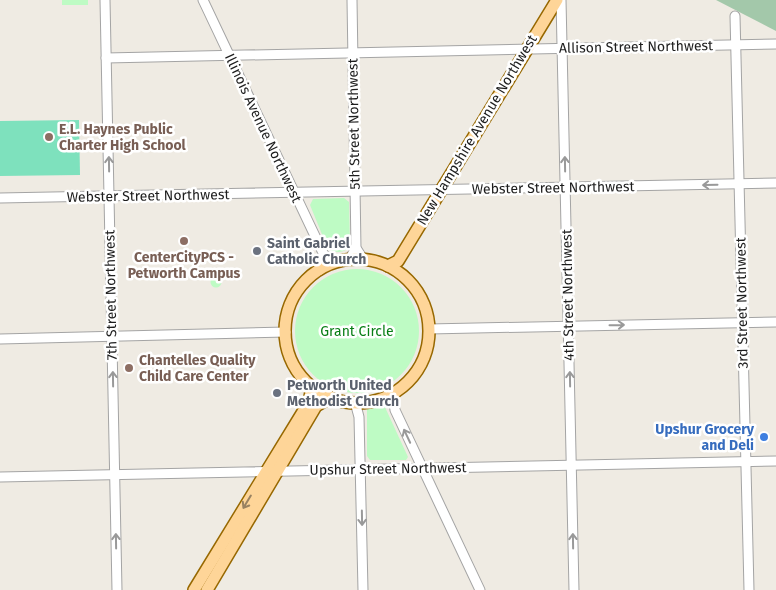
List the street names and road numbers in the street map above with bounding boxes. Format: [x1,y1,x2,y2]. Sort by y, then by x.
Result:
street label: New Hampshire Avenue Northwest [413,31,541,228]
street label: Allison Street Northwest [559,37,714,57]
street label: Illinois Avenue Northwest [221,51,305,206]
street label: 5th Street Northwest [344,57,364,190]
street label: Webster Street Northwest [471,178,635,198]
street label: Webster Street Northwest [66,186,230,206]
street label: 4th Street Northwest [558,228,578,361]
street label: 7th Street Northwest [101,229,121,360]
street label: 3rd Street Northwest [732,236,752,369]
street label: Upshur Street Northwest [309,459,468,479]

